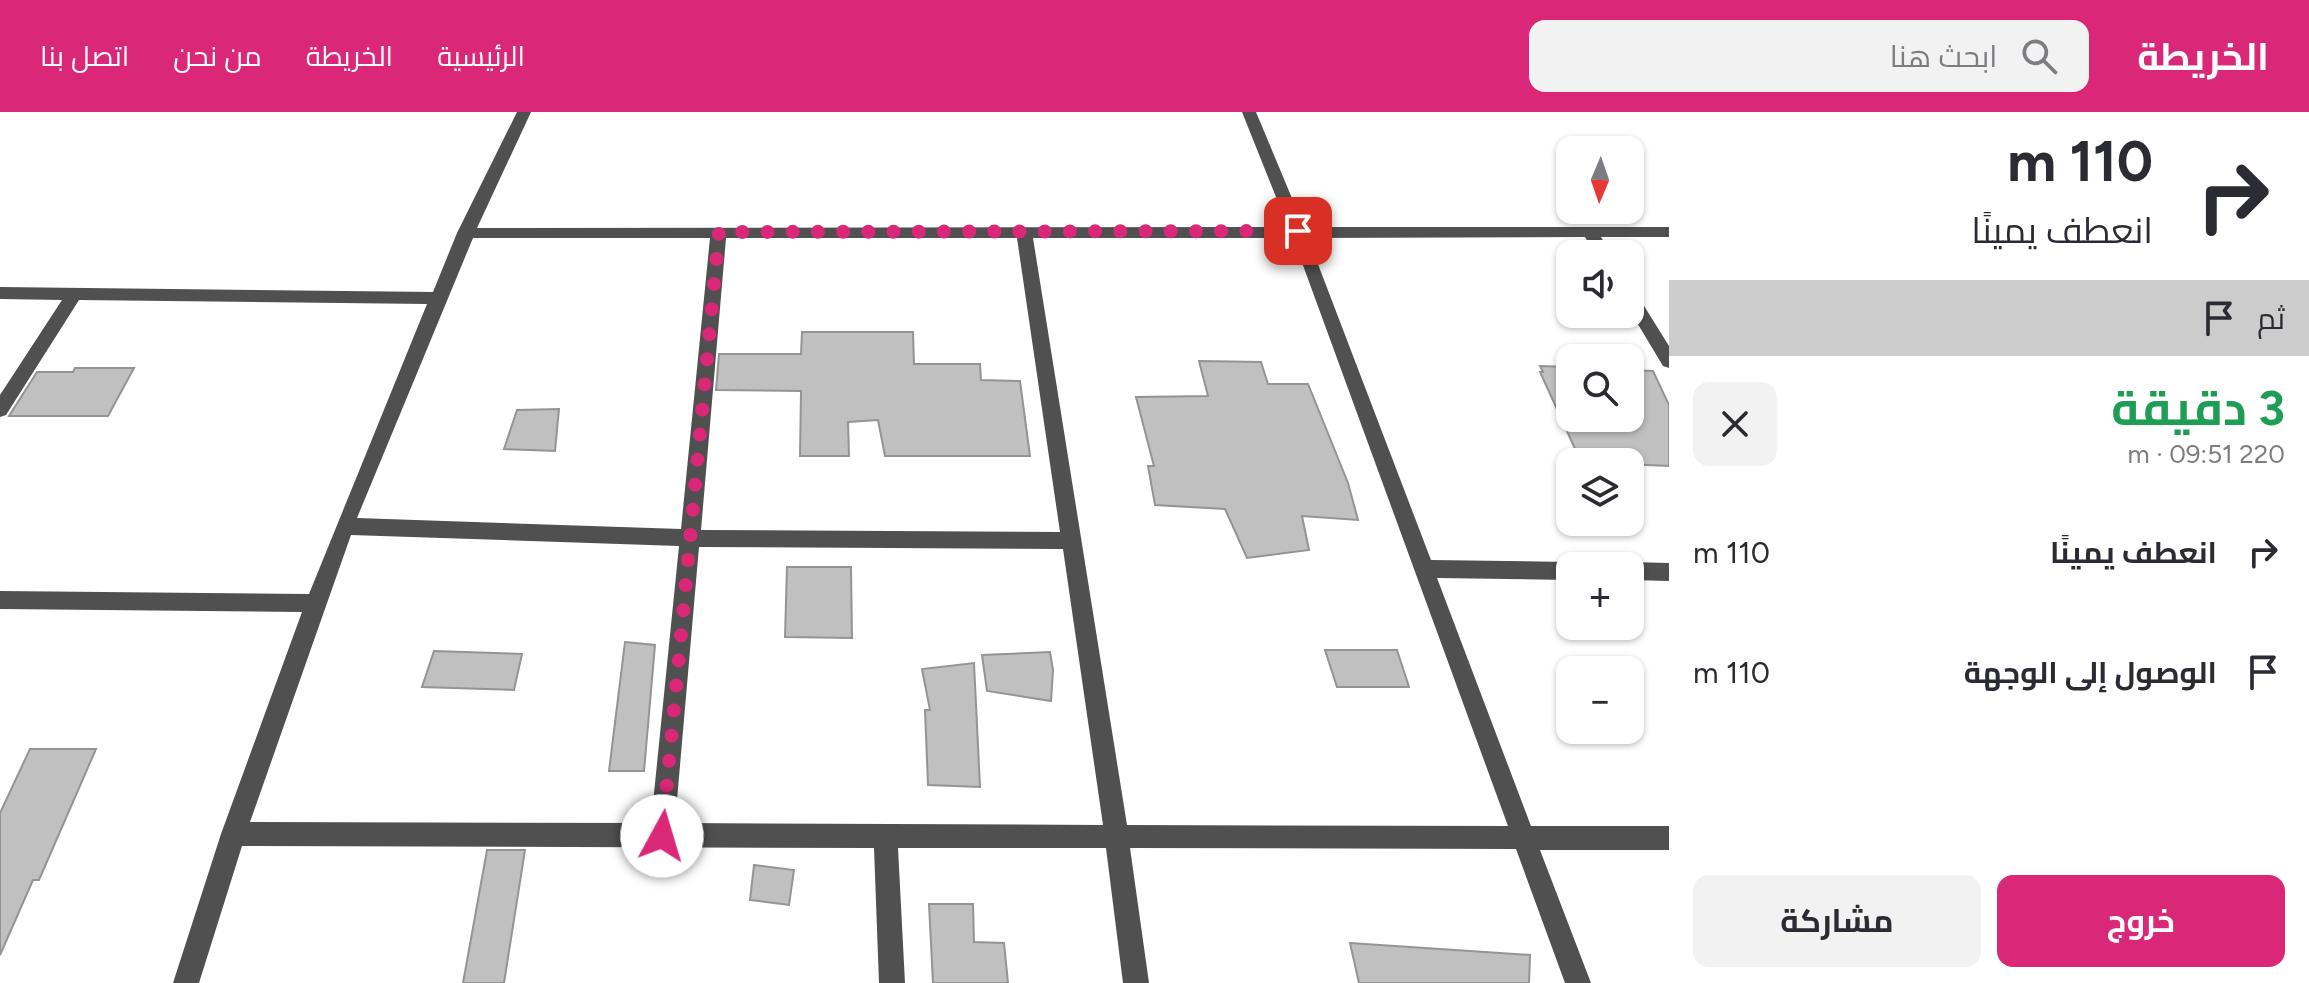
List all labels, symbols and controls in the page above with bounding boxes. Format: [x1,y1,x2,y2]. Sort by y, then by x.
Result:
search box [1529,20,2089,92]
icon: search [2017,34,2061,78]
text: الخريطة [2137,34,2269,80]
text: ابحث هنا [1890,38,1997,75]
text: اتصل بنا [40,39,129,73]
text: من نحن [173,39,262,73]
text: الخريطة [306,39,393,73]
text: الرئيسية [437,39,525,73]
text: 110 m [2007,128,2153,195]
north arrow [1556,136,1644,224]
map controls [1556,136,1644,744]
icon: right [2181,144,2285,248]
pin [1264,197,1332,265]
icon: arrive [1276,209,1320,253]
text: انعطف يمينًا [1971,209,2153,252]
button: sound [1556,240,1644,328]
icon: arrive [2197,296,2241,340]
text: ثم [2257,300,2285,337]
button: search [1556,344,1644,432]
text: 3 دقيقة [2111,379,2285,437]
button: close [1693,382,1777,466]
text: 220 m · 09:51 [2128,438,2285,470]
button: layers [1556,448,1644,536]
icon: right [2241,530,2285,574]
text: 110 m [1693,534,1770,571]
text: انعطف يمينًا [2050,534,2217,571]
button: + [1556,552,1644,640]
icon: arrive [2241,650,2285,694]
text: 110 m [1693,654,1770,691]
text: الوصول إلى الوجهة [1964,654,2217,691]
button: − [1556,656,1644,744]
position arrow [620,794,704,878]
button: مشاركة [1693,875,1981,967]
button: خروج [1997,875,2285,967]

